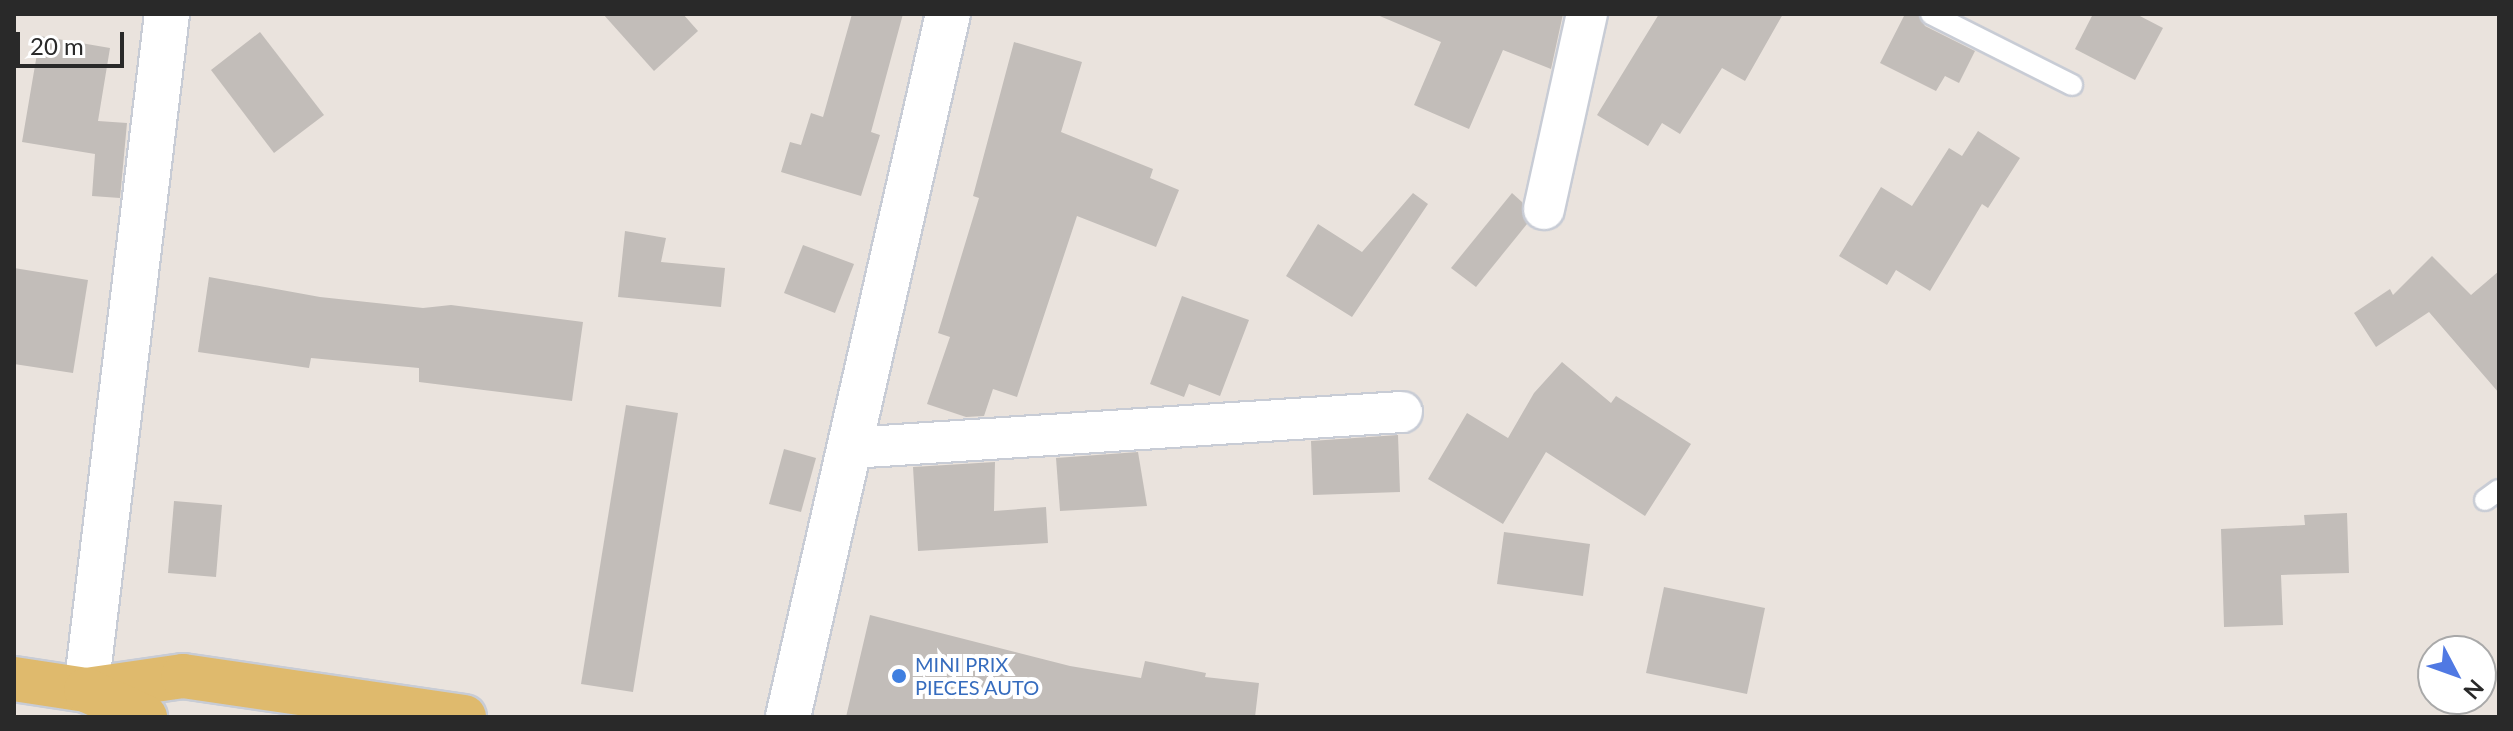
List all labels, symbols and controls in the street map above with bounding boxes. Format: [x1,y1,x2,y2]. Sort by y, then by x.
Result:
scale bar [20,16,128,66]
text: 20 m [30,31,84,60]
north arrow [2417,635,2497,715]
place label: MINI PRIX PIECES AUTO [915,652,1040,699]
marker: MINI PRIX PIECES AUTO [890,667,908,685]
text: N [2458,675,2490,705]

